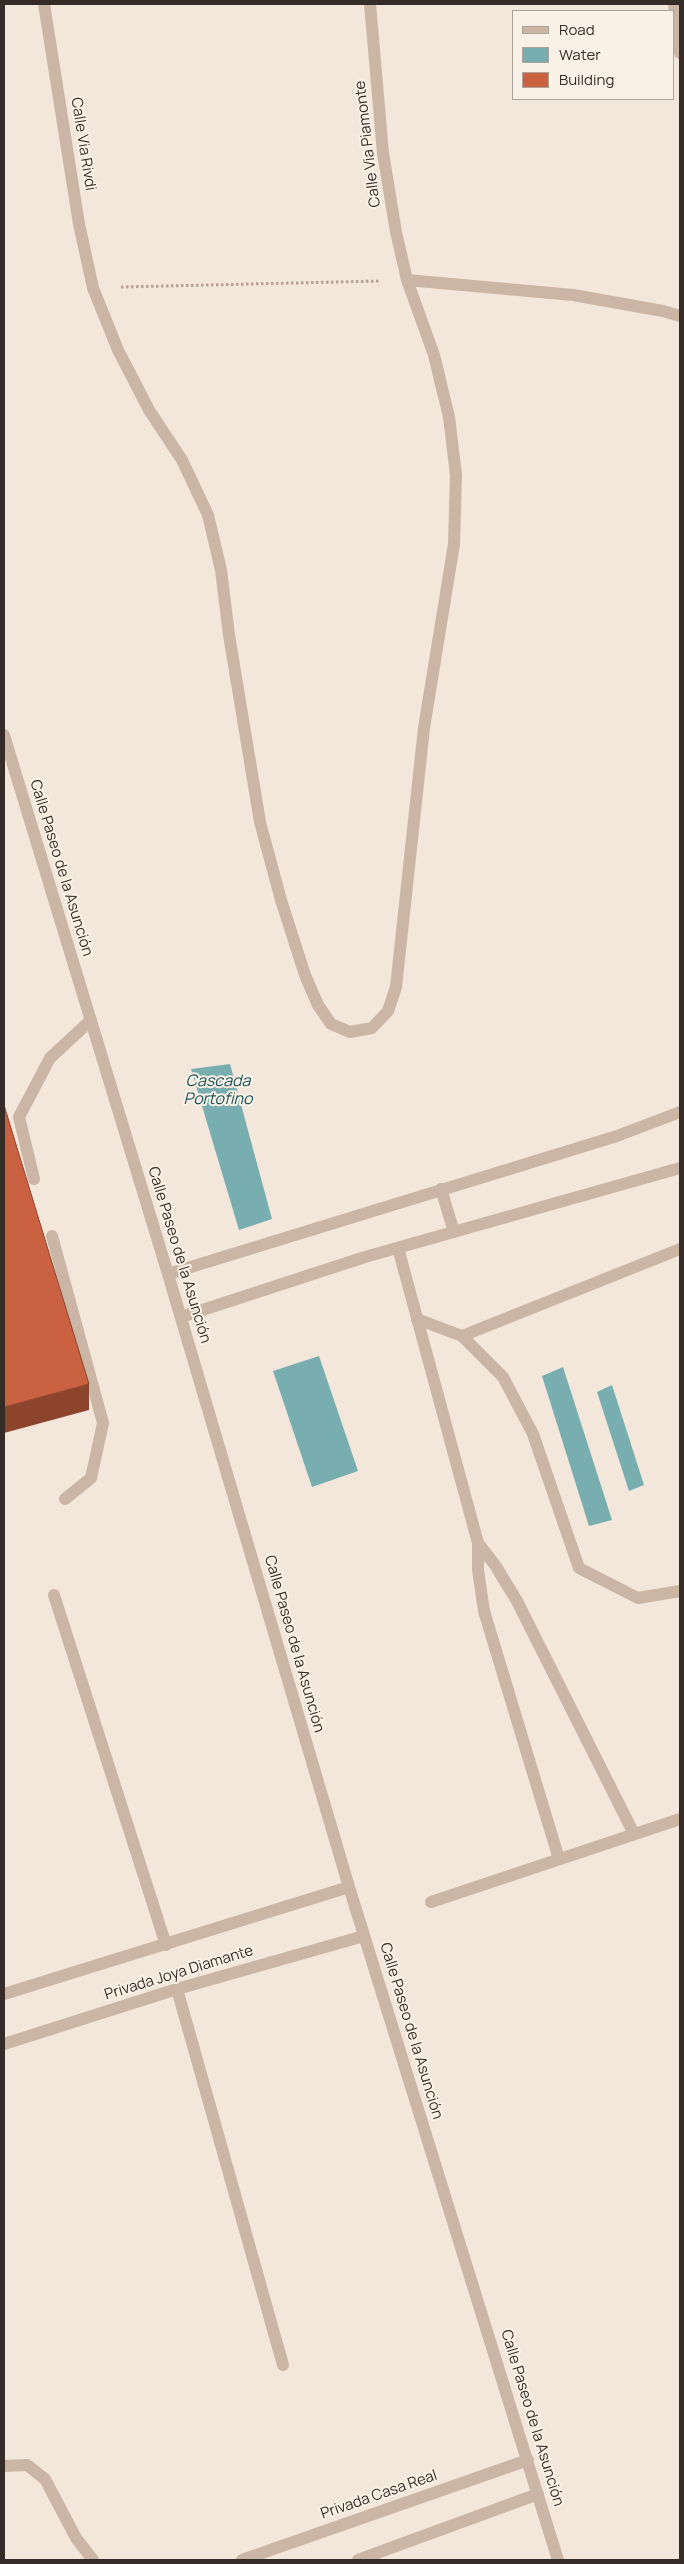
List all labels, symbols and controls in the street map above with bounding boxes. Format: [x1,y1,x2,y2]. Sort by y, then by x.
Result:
legend [512,10,674,100]
text: Road [559,19,595,40]
text: Water [559,44,601,65]
text: Building [559,69,614,90]
street label: Calle Via Piamonte [351,80,385,208]
street label: Calle Via Rivdi [67,96,99,192]
street label: Calle Paseo de la Asunción [26,778,96,958]
water label: Cascada Portofino [184,1072,252,1110]
street label: Calle Paseo de la Asunción [144,1165,214,1345]
street label: Calle Paseo de la Asunción [260,1553,328,1735]
street label: Calle Paseo de la Asunción [376,1941,446,2121]
street label: Privada Joya Diamante [102,1942,256,2004]
street label: Calle Paseo de la Asunción [497,2328,567,2508]
street label: Privada Casa Real [318,2467,440,2523]

